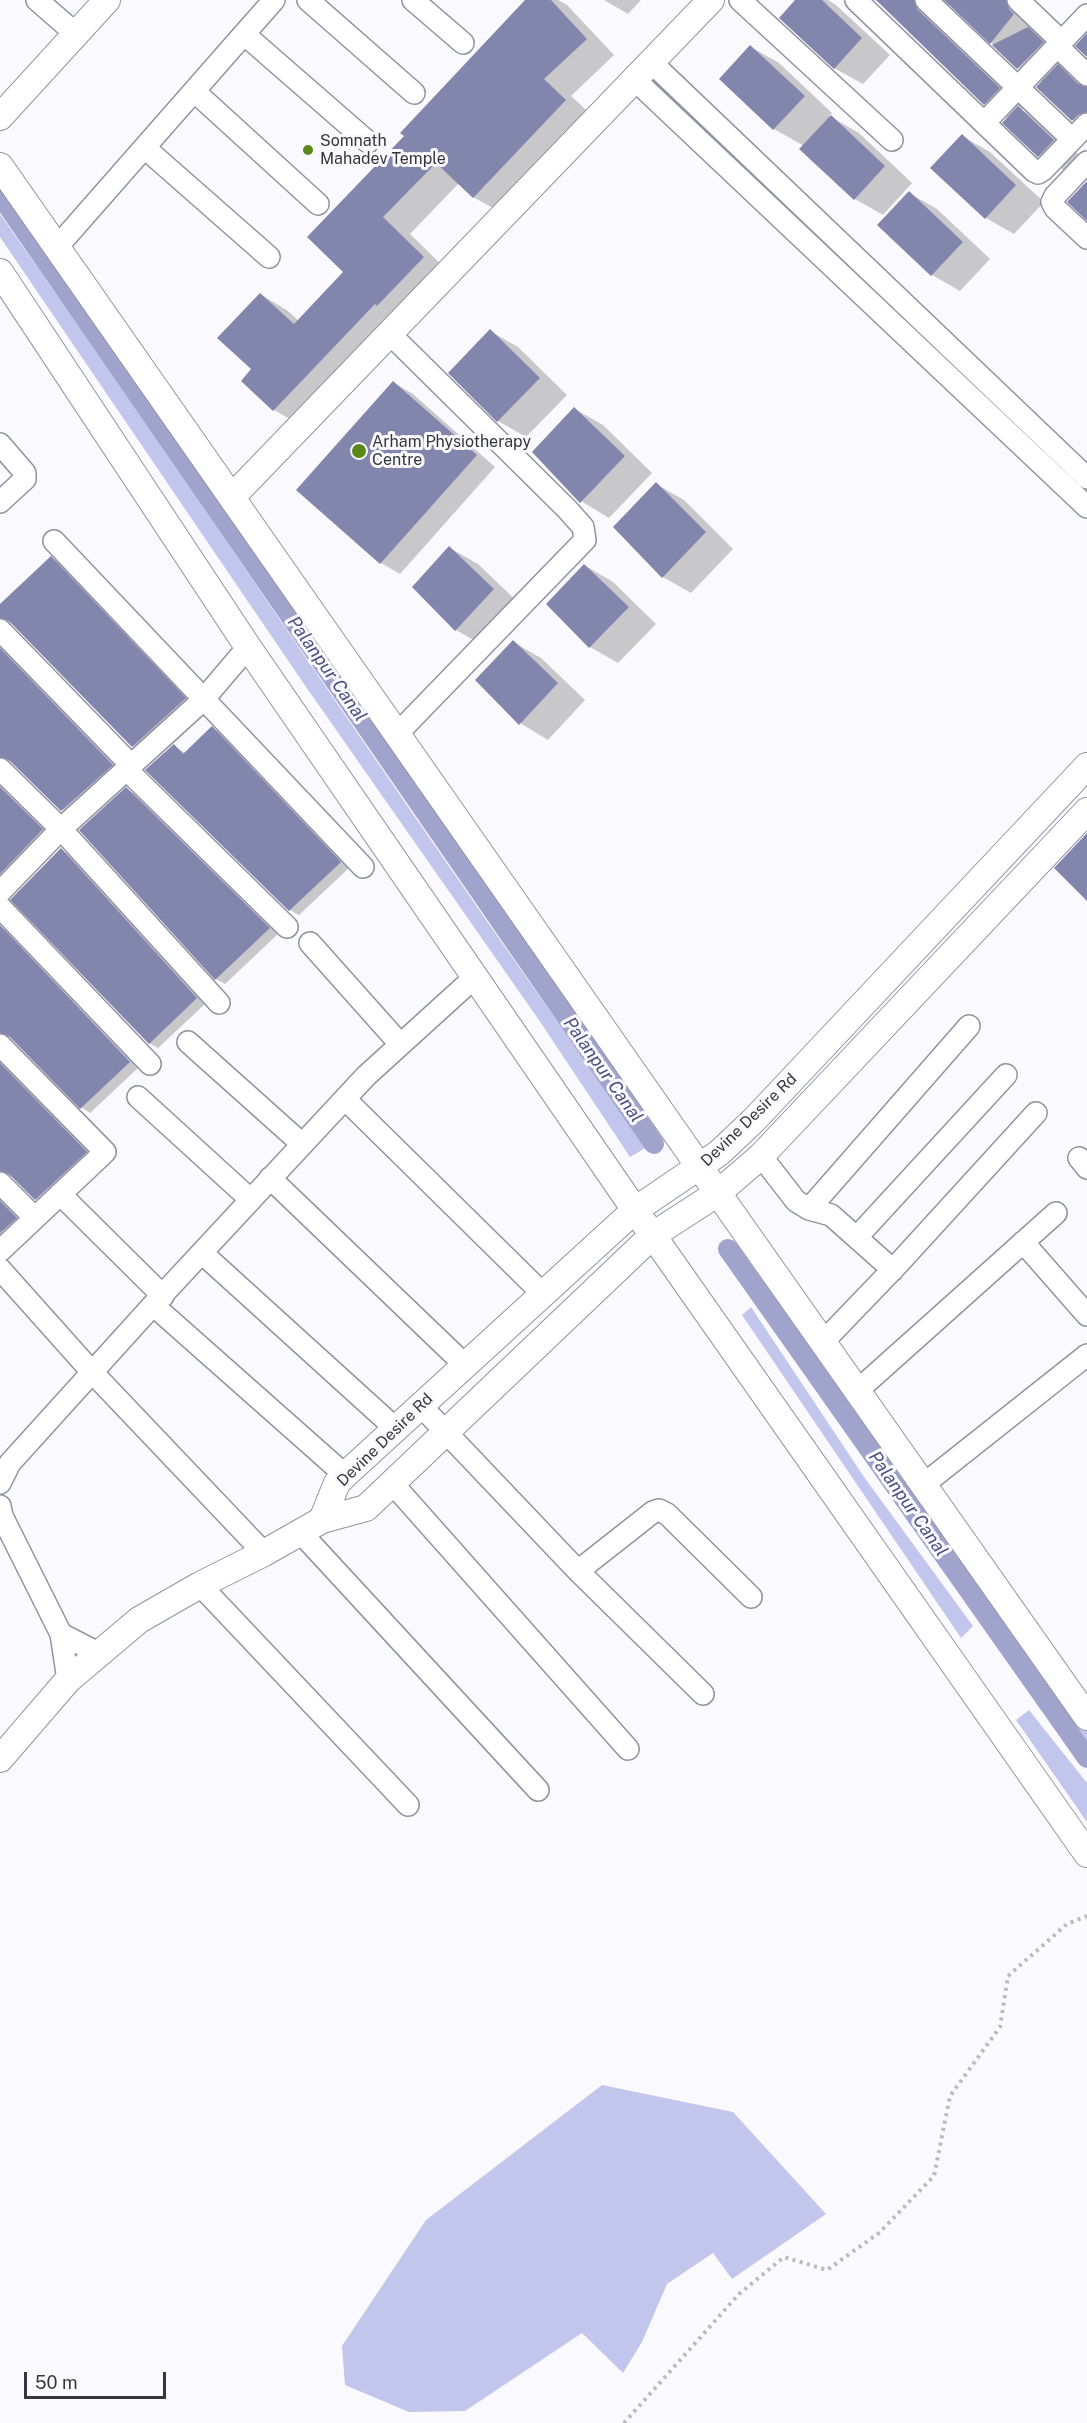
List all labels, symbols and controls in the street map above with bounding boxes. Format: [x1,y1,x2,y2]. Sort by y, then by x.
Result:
place label: Somnath Mahadev Temple [320,131,446,169]
marker: Somnath Mahadev Temple [301,143,315,157]
place label: Arham Physiotherapy Centre [372,432,531,470]
marker: Arham Physiotherapy Centre [350,442,368,460]
water label: Palanpur Canal [283,612,371,726]
water label: Palanpur Canal [559,1013,647,1127]
street label: Devine Desire Rd [697,1069,801,1171]
street label: Devine Desire Rd [333,1389,437,1491]
water label: Palanpur Canal [864,1447,952,1561]
scale bar [27,2360,170,2398]
text: 50 m [35,2372,78,2393]

